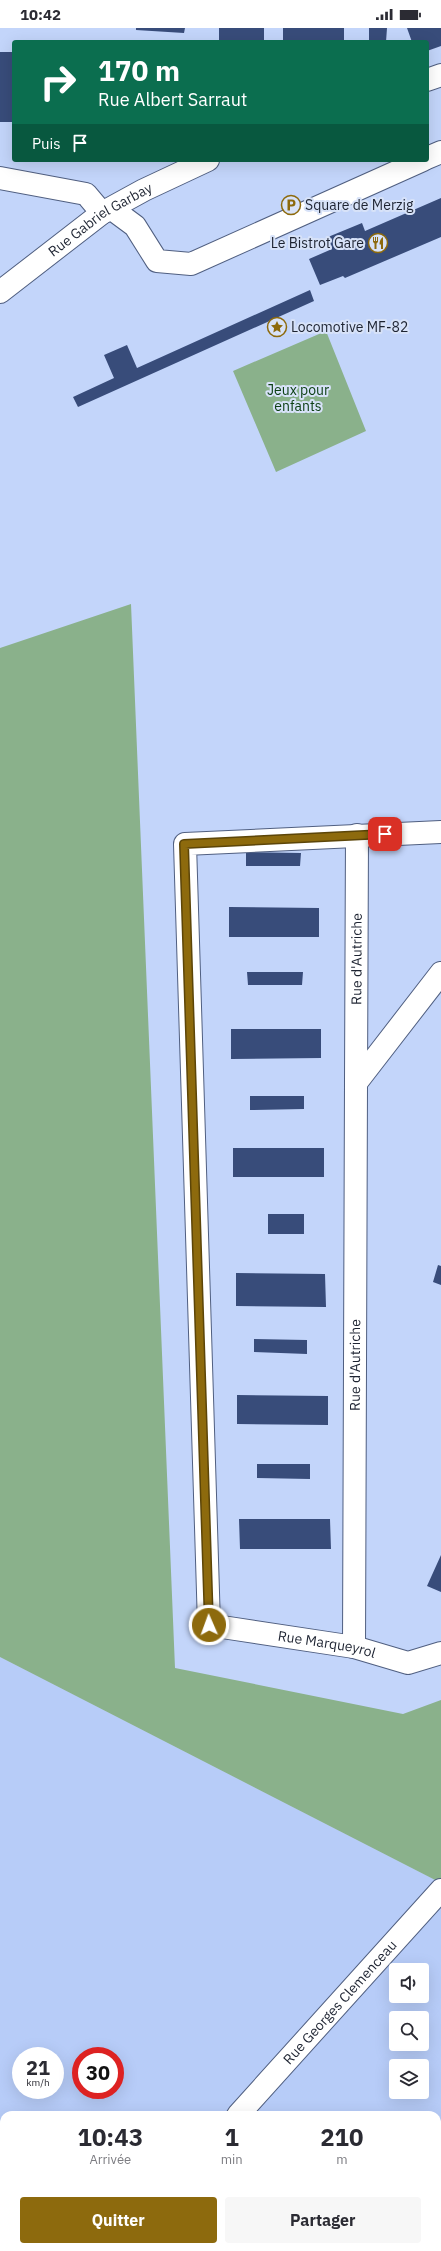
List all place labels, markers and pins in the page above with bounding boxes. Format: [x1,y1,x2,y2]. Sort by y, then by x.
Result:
parking icon: Square de Merzig [280,194,302,216]
place label: Square de Merzig [305,196,414,214]
restaurant icon: Le Bistrot Gare [367,232,389,254]
place label: Le Bistrot Gare [271,234,364,252]
place icon: Locomotive MF-82 [266,316,288,338]
place label: Locomotive MF-82 [291,318,408,336]
pin [368,817,402,851]

